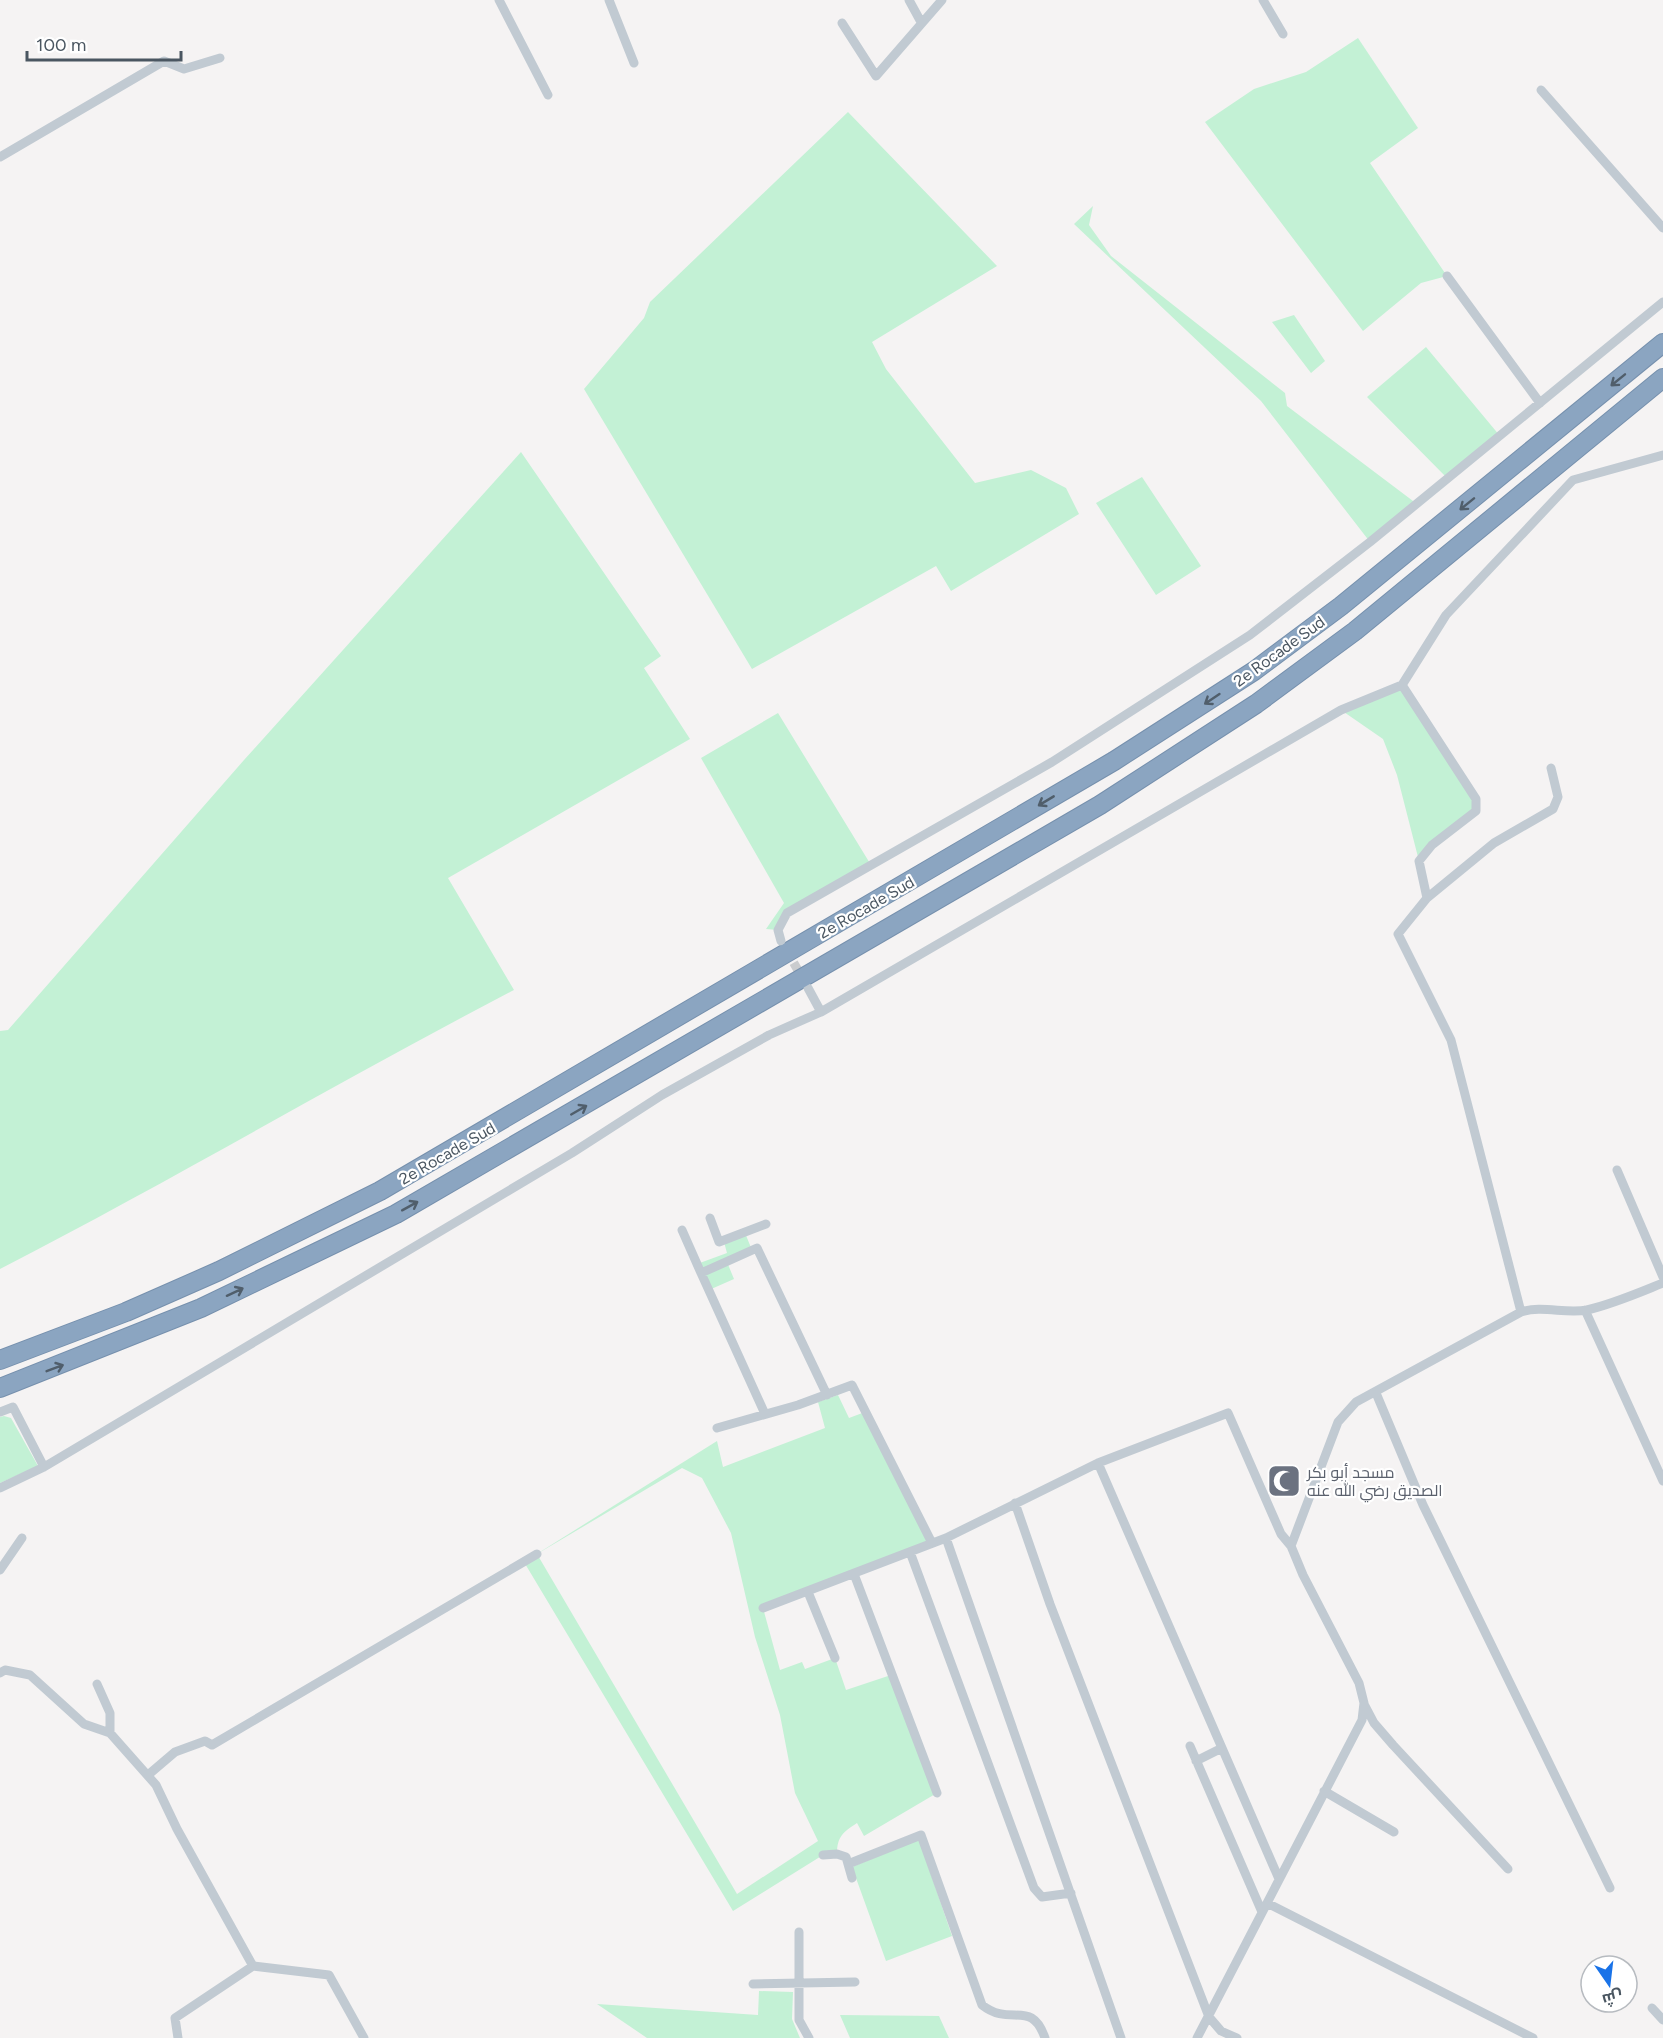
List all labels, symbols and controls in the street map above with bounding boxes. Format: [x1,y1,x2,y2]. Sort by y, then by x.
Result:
scale bar [27,24,182,62]
text: 100 m [36,34,86,56]
one-way arrow [1611,373,1626,387]
one-way arrow [1459,497,1475,510]
street label: 2e Rocade Sud [1230,612,1329,691]
one-way arrow [1204,693,1221,705]
one-way arrow [1038,796,1055,808]
street label: 2e Rocade Sud [815,872,918,943]
one-way arrow [570,1103,587,1115]
street label: 2e Rocade Sud [396,1118,499,1189]
one-way arrow [400,1200,418,1211]
one-way arrow [225,1286,243,1298]
one-way arrow [45,1361,64,1372]
mosque icon: مسجد أبو بكر الصديق رضي الله عنه [1266,1463,1302,1499]
place label: مسجد أبو بكر الصديق رضي الله عنه [1306,1463,1443,1503]
north arrow [1579,1954,1639,2014]
text: ش [1600,1986,1625,2010]

